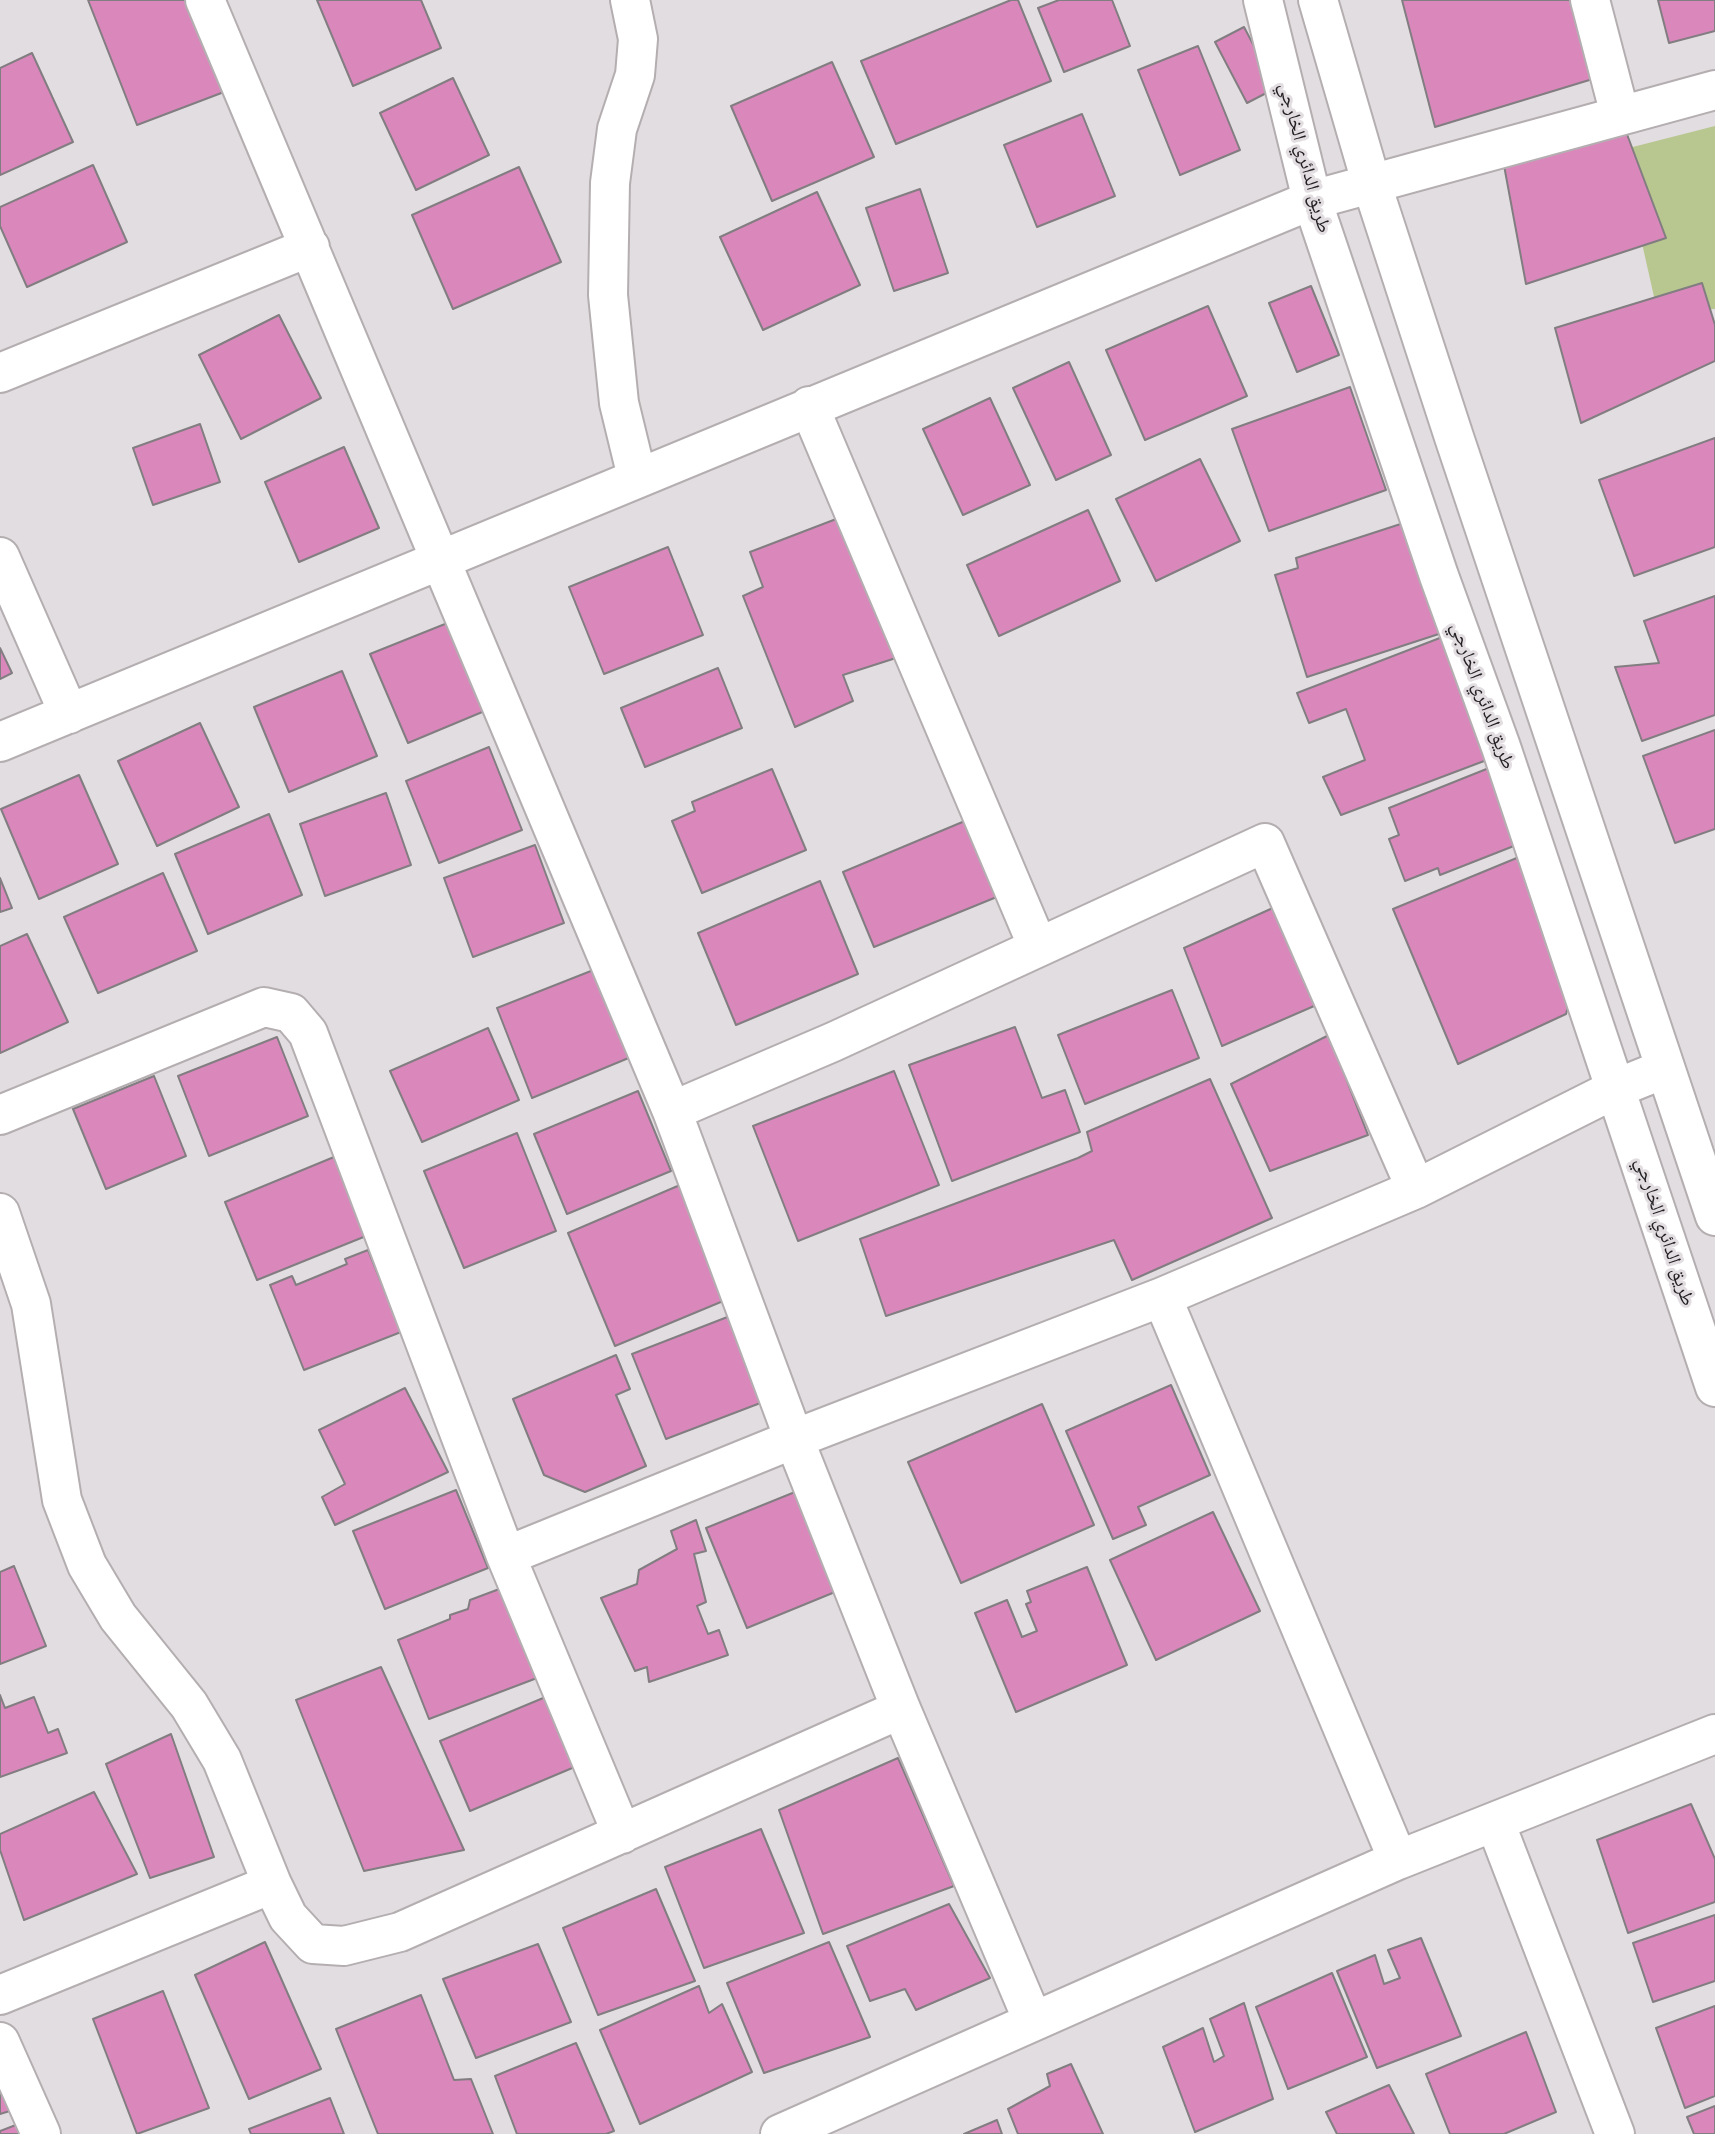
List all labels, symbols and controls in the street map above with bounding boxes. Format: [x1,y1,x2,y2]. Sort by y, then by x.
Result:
street label: طريق الدائري الخارجي [1273,81,1335,235]
street label: طريق الدائري الخارجي [1445,620,1519,772]
street label: طريق الدائري الخارجي [1629,1155,1699,1309]

